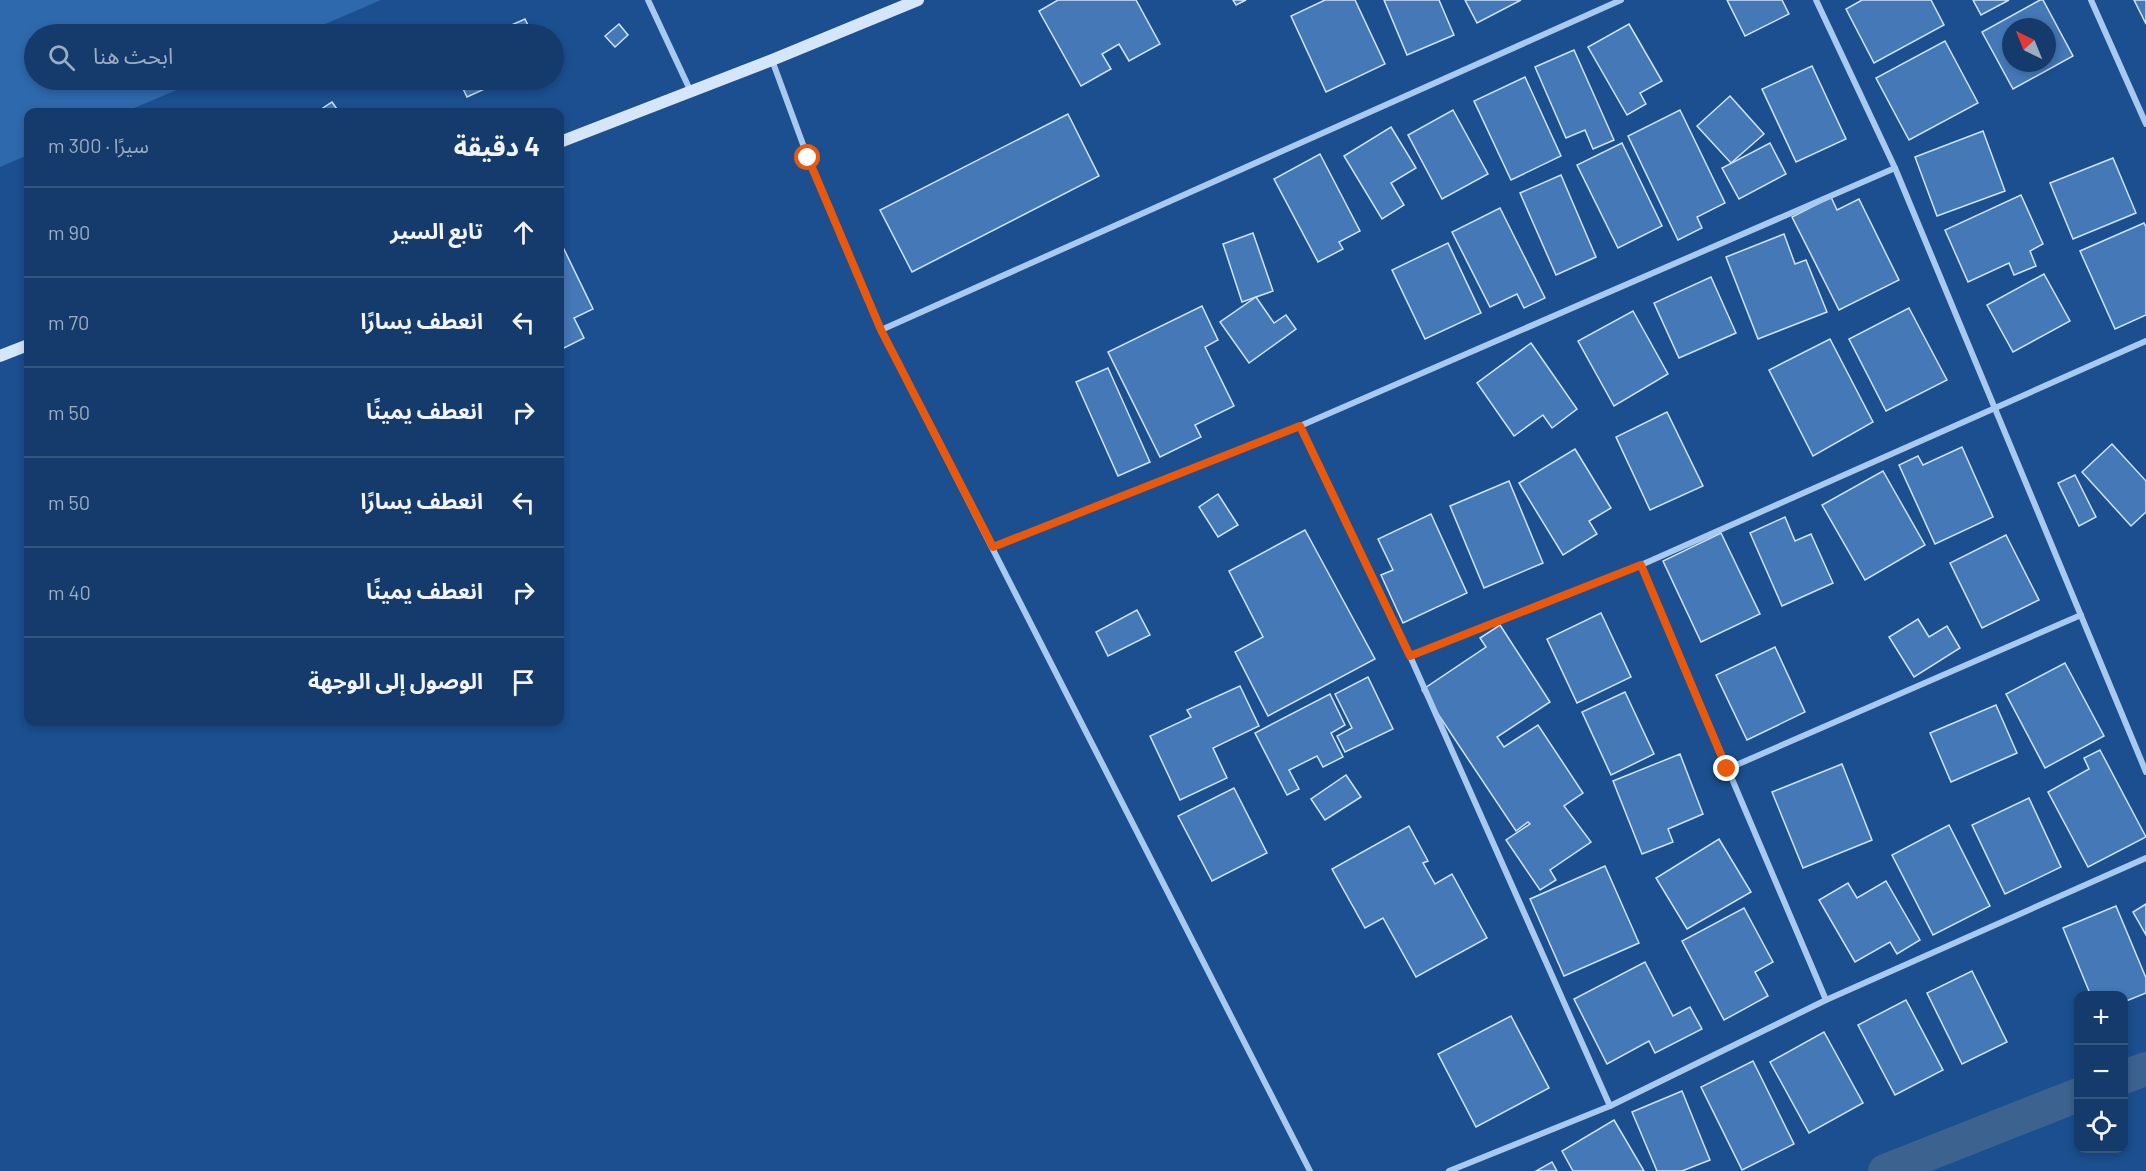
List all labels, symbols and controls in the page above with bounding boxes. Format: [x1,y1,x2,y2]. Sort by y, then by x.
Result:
north arrow [2002,18,2056,72]
search box [24,24,564,90]
icon: search [45,41,78,74]
text: ابحث هنا [93,42,173,68]
text: 4 دقيقة [454,130,540,161]
text: سيرًا · 300 m [48,133,149,157]
route start [794,144,820,170]
icon: ahead [507,216,540,249]
text: تابع السير [390,217,483,243]
text: 90 m [48,220,90,244]
icon: left [507,306,540,339]
text: انعطف يسارًا [360,307,483,333]
text: 70 m [48,310,89,334]
icon: right [507,396,540,429]
text: انعطف يمينًا [366,397,483,423]
text: 50 m [48,400,90,424]
icon: left [507,486,540,519]
text: انعطف يسارًا [360,487,483,513]
text: 50 m [48,490,90,514]
icon: right [507,576,540,609]
text: انعطف يمينًا [366,577,483,603]
text: 40 m [48,580,91,604]
icon: arrive [507,666,540,699]
text: الوصول إلى الوجهة [308,667,483,693]
route end [1713,755,1739,781]
map controls [2074,991,2128,1153]
button: + [2074,991,2128,1045]
button: − [2074,1045,2128,1099]
button: locate [2074,1099,2128,1153]

